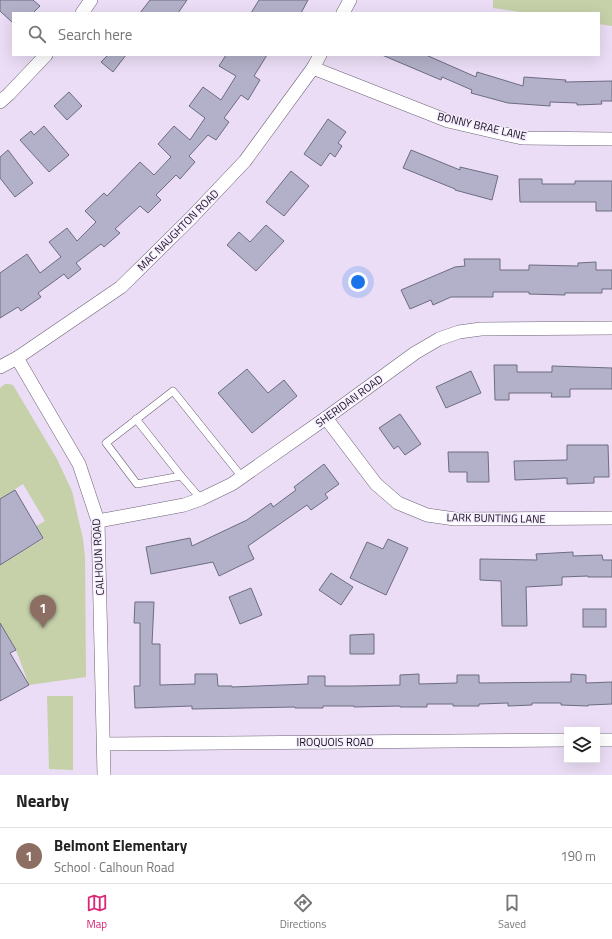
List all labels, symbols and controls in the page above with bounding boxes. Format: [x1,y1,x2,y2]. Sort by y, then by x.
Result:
search box [12,12,600,56]
icon: search [26,23,48,45]
text: Search here [58,23,132,46]
street label: BONNY BRAE LANE [436,108,528,144]
street label: MAC NAUGHTON ROAD [134,186,222,274]
your location [348,272,368,292]
street label: SHERIDAN ROAD [312,371,386,431]
street label: LARK BUNTING LANE [446,509,546,527]
street label: CALHOUN ROAD [88,518,108,596]
pin: 1 [30,595,56,628]
map controls [564,727,600,763]
button: layers [564,727,600,763]
street label: IROQUOIS ROAD [297,734,374,750]
text: Nearby [16,788,69,814]
text: Belmont Elementary [54,834,187,857]
text: 1 [25,846,33,866]
text: 190 m [560,846,596,866]
text: School · Calhoun Road [54,857,174,877]
tab: Map [86,892,108,932]
tab: Directions [280,892,326,932]
tab: Saved [498,892,526,932]

